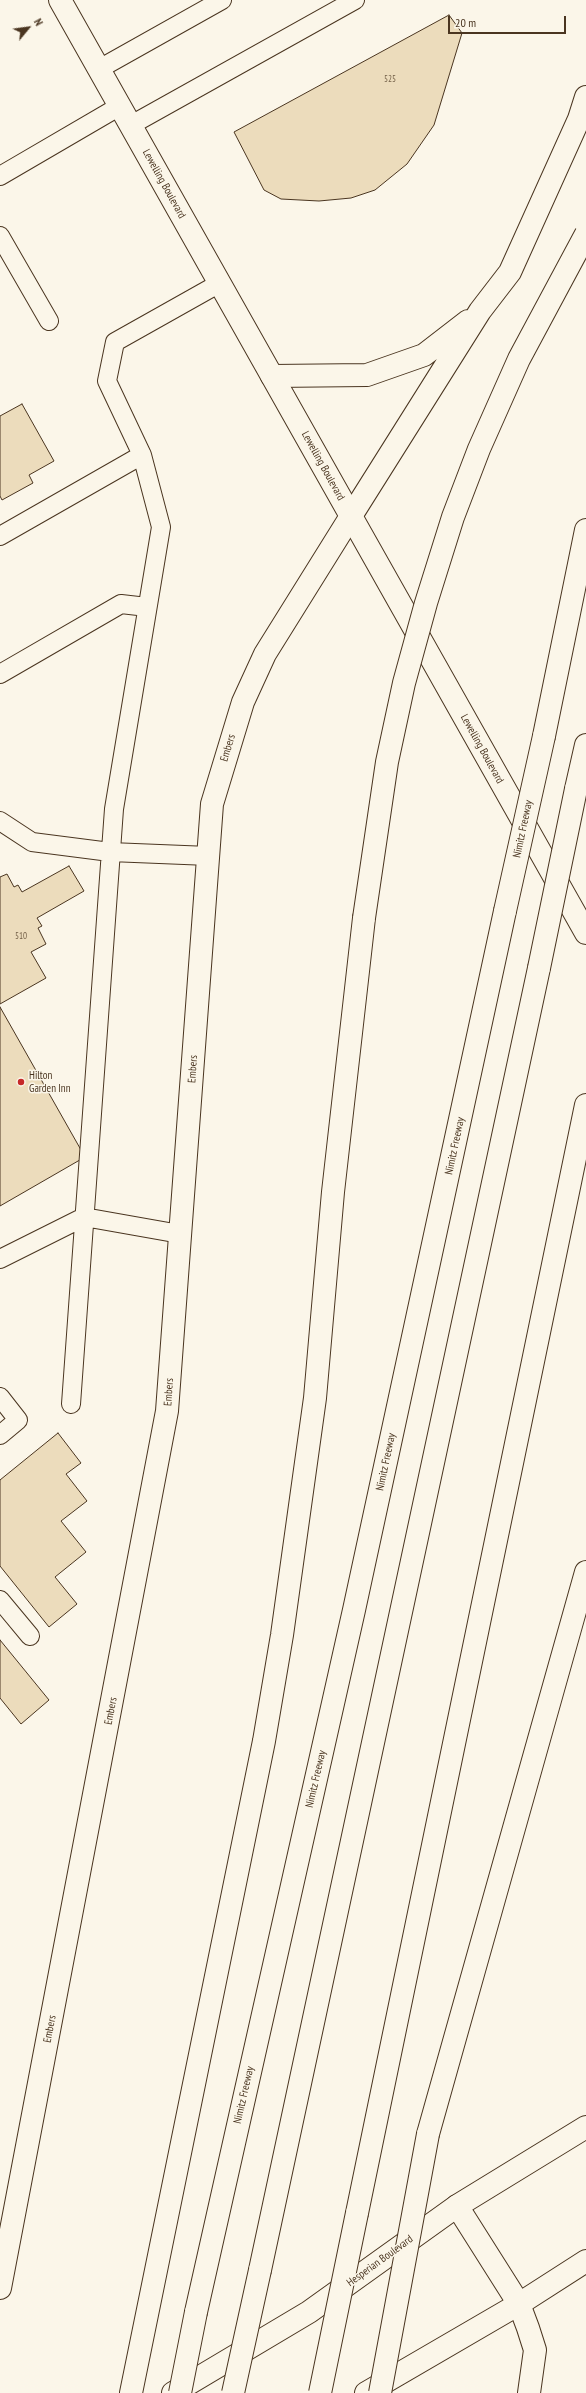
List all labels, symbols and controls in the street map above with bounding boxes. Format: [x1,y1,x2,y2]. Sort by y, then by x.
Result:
north arrow [8,8,48,48]
scale bar [450,8,568,34]
text: 20 m [455,15,476,30]
text: N [31,16,46,28]
house number: 525 [384,74,396,84]
street label: Lewelling Boulevard [140,147,188,221]
street label: Lewelling Boulevard [299,429,347,503]
street label: Lewelling Boulevard [458,712,506,786]
street label: Embers [218,733,238,763]
street label: Nimitz Freeway [510,799,536,859]
house number: 510 [15,931,27,941]
street label: Embers [185,1055,201,1083]
place label: Hilton Garden Inn [29,1069,71,1095]
marker: Hilton Garden Inn [16,1077,26,1087]
street label: Nimitz Freeway [442,1116,468,1176]
street label: Embers [161,1378,177,1406]
street label: Nimitz Freeway [373,1432,399,1492]
street label: Embers [102,1696,120,1726]
street label: Nimitz Freeway [303,1749,329,1809]
street label: Embers [41,2014,59,2044]
street label: Nimitz Freeway [231,2065,257,2125]
street label: Hesperian Boulevard [344,2233,416,2289]

